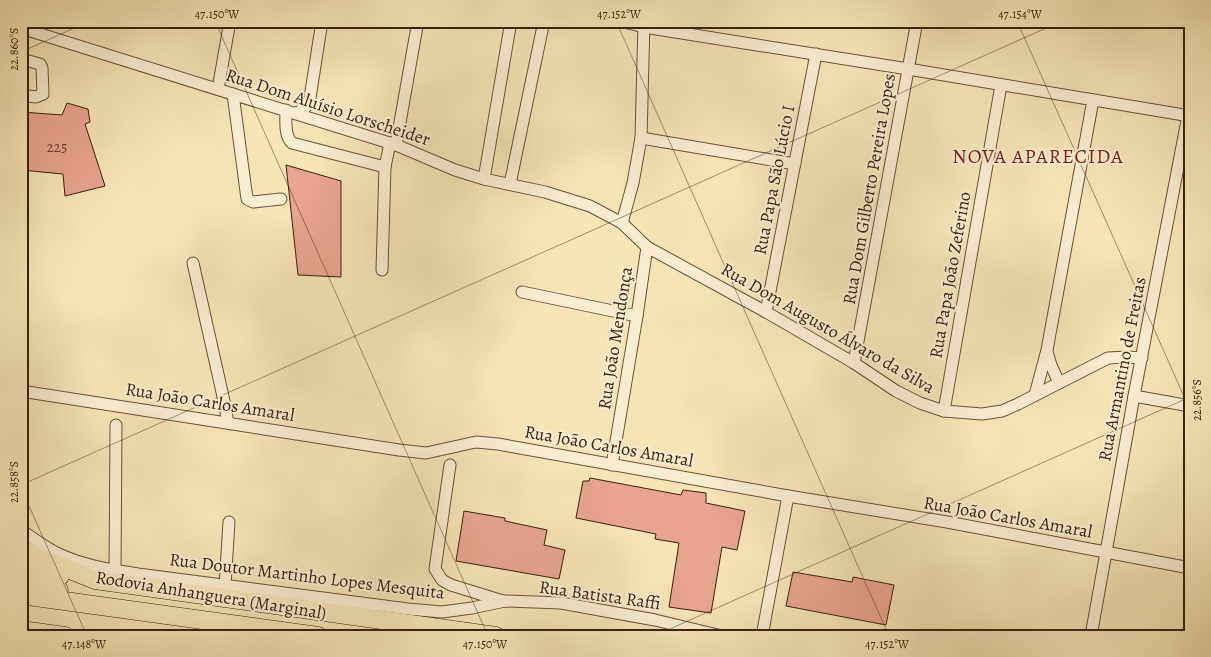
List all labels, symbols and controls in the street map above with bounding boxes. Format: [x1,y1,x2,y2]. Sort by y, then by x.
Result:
text: 47.150°W [195,6,240,22]
text: 47.152°W [597,6,642,22]
text: 47.154°W [998,6,1043,22]
text: 22.860°S [6,28,22,70]
street label: Rua Dom Aluísio Lorscheider [223,63,433,151]
street label: Rua Dom Gilberto Pereira Lopes [837,71,901,307]
street label: Rua Papa São Lúcio I [748,103,800,257]
house number: 225 [47,137,67,157]
district label: NOVA APARECIDA [952,143,1124,170]
street label: Rua Papa João Zeferino [924,190,976,360]
street label: Rua Dom Augusto Álvaro da Silva [717,257,940,399]
street label: Rua João Mendonça [592,264,638,411]
street label: Rua Armantino de Freitas [1092,275,1152,463]
street label: Rua João Carlos Amaral [124,377,297,427]
text: 22.856°S [1189,379,1205,421]
street label: Rua João Carlos Amaral [523,419,696,473]
text: 22.858°S [6,461,22,503]
street label: Rua João Carlos Amaral [922,490,1095,544]
street label: Rua Doutor Martinho Lopes Mesquita [168,547,447,605]
street label: Rodovia Anhanguera (Marginal) [94,565,328,625]
street label: Rua Batista Raffi [538,575,662,615]
text: 47.148°W [62,636,107,652]
text: 47.150°W [463,636,508,652]
text: 47.152°W [865,636,910,652]

